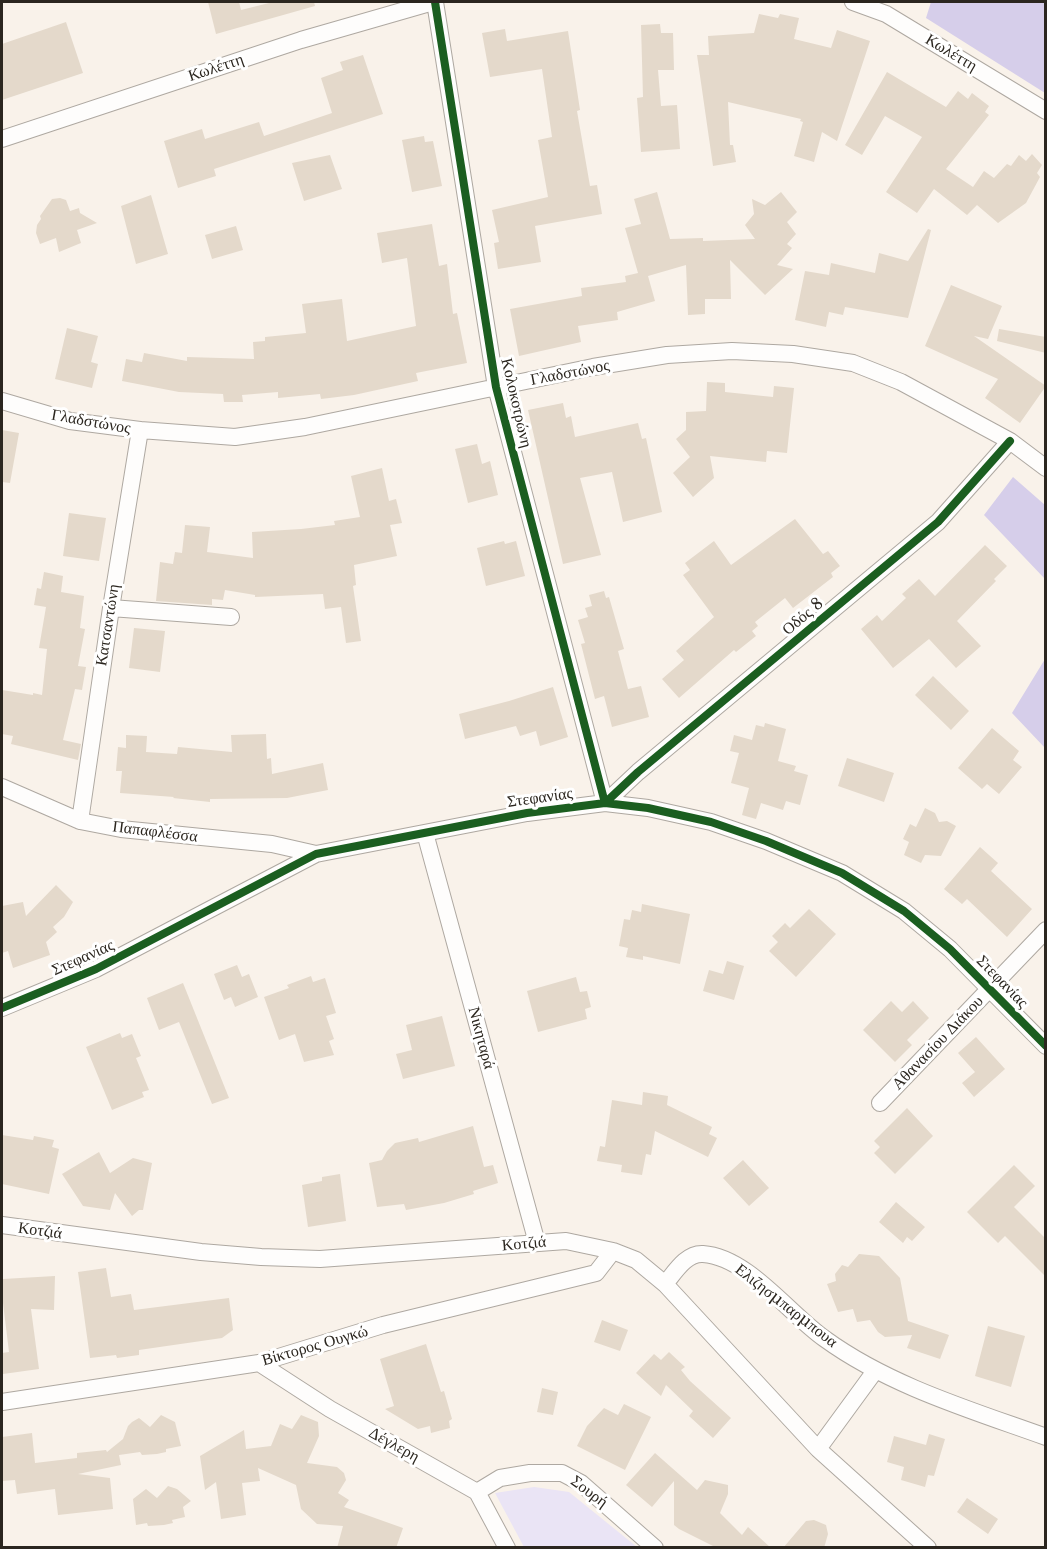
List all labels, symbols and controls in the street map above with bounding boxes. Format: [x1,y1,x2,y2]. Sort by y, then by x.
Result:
street label: Κωλέττη [922,30,980,76]
street label: Κωλέττη [186,50,246,86]
street label: Κολοκοτρώνη [496,356,536,450]
street label: Γλαδστώνος [529,356,611,390]
street label: Γλαδστώνος [50,406,132,438]
street label: Κατσαντώνη [92,583,124,667]
street label: Οδός 8 [779,594,827,640]
street label: Στεφανίας [506,784,574,812]
street label: Παπαφλέσσα [111,817,199,847]
street label: Στεφανίας [49,936,117,980]
street label: Στεφανίας [972,952,1032,1012]
street label: Αθανασίου Διάκου [888,992,988,1094]
street label: Νικηταρά [464,1005,498,1071]
street label: Κοτζιά [17,1218,63,1244]
street label: Κοτζιά [501,1233,547,1255]
street label: Ελιζησμπαρμπουα [731,1260,841,1352]
street label: Βίκτορος Ουγκώ [260,1322,370,1370]
street label: Δέγλερη [365,1423,423,1467]
street label: Σουρή [567,1472,611,1512]

